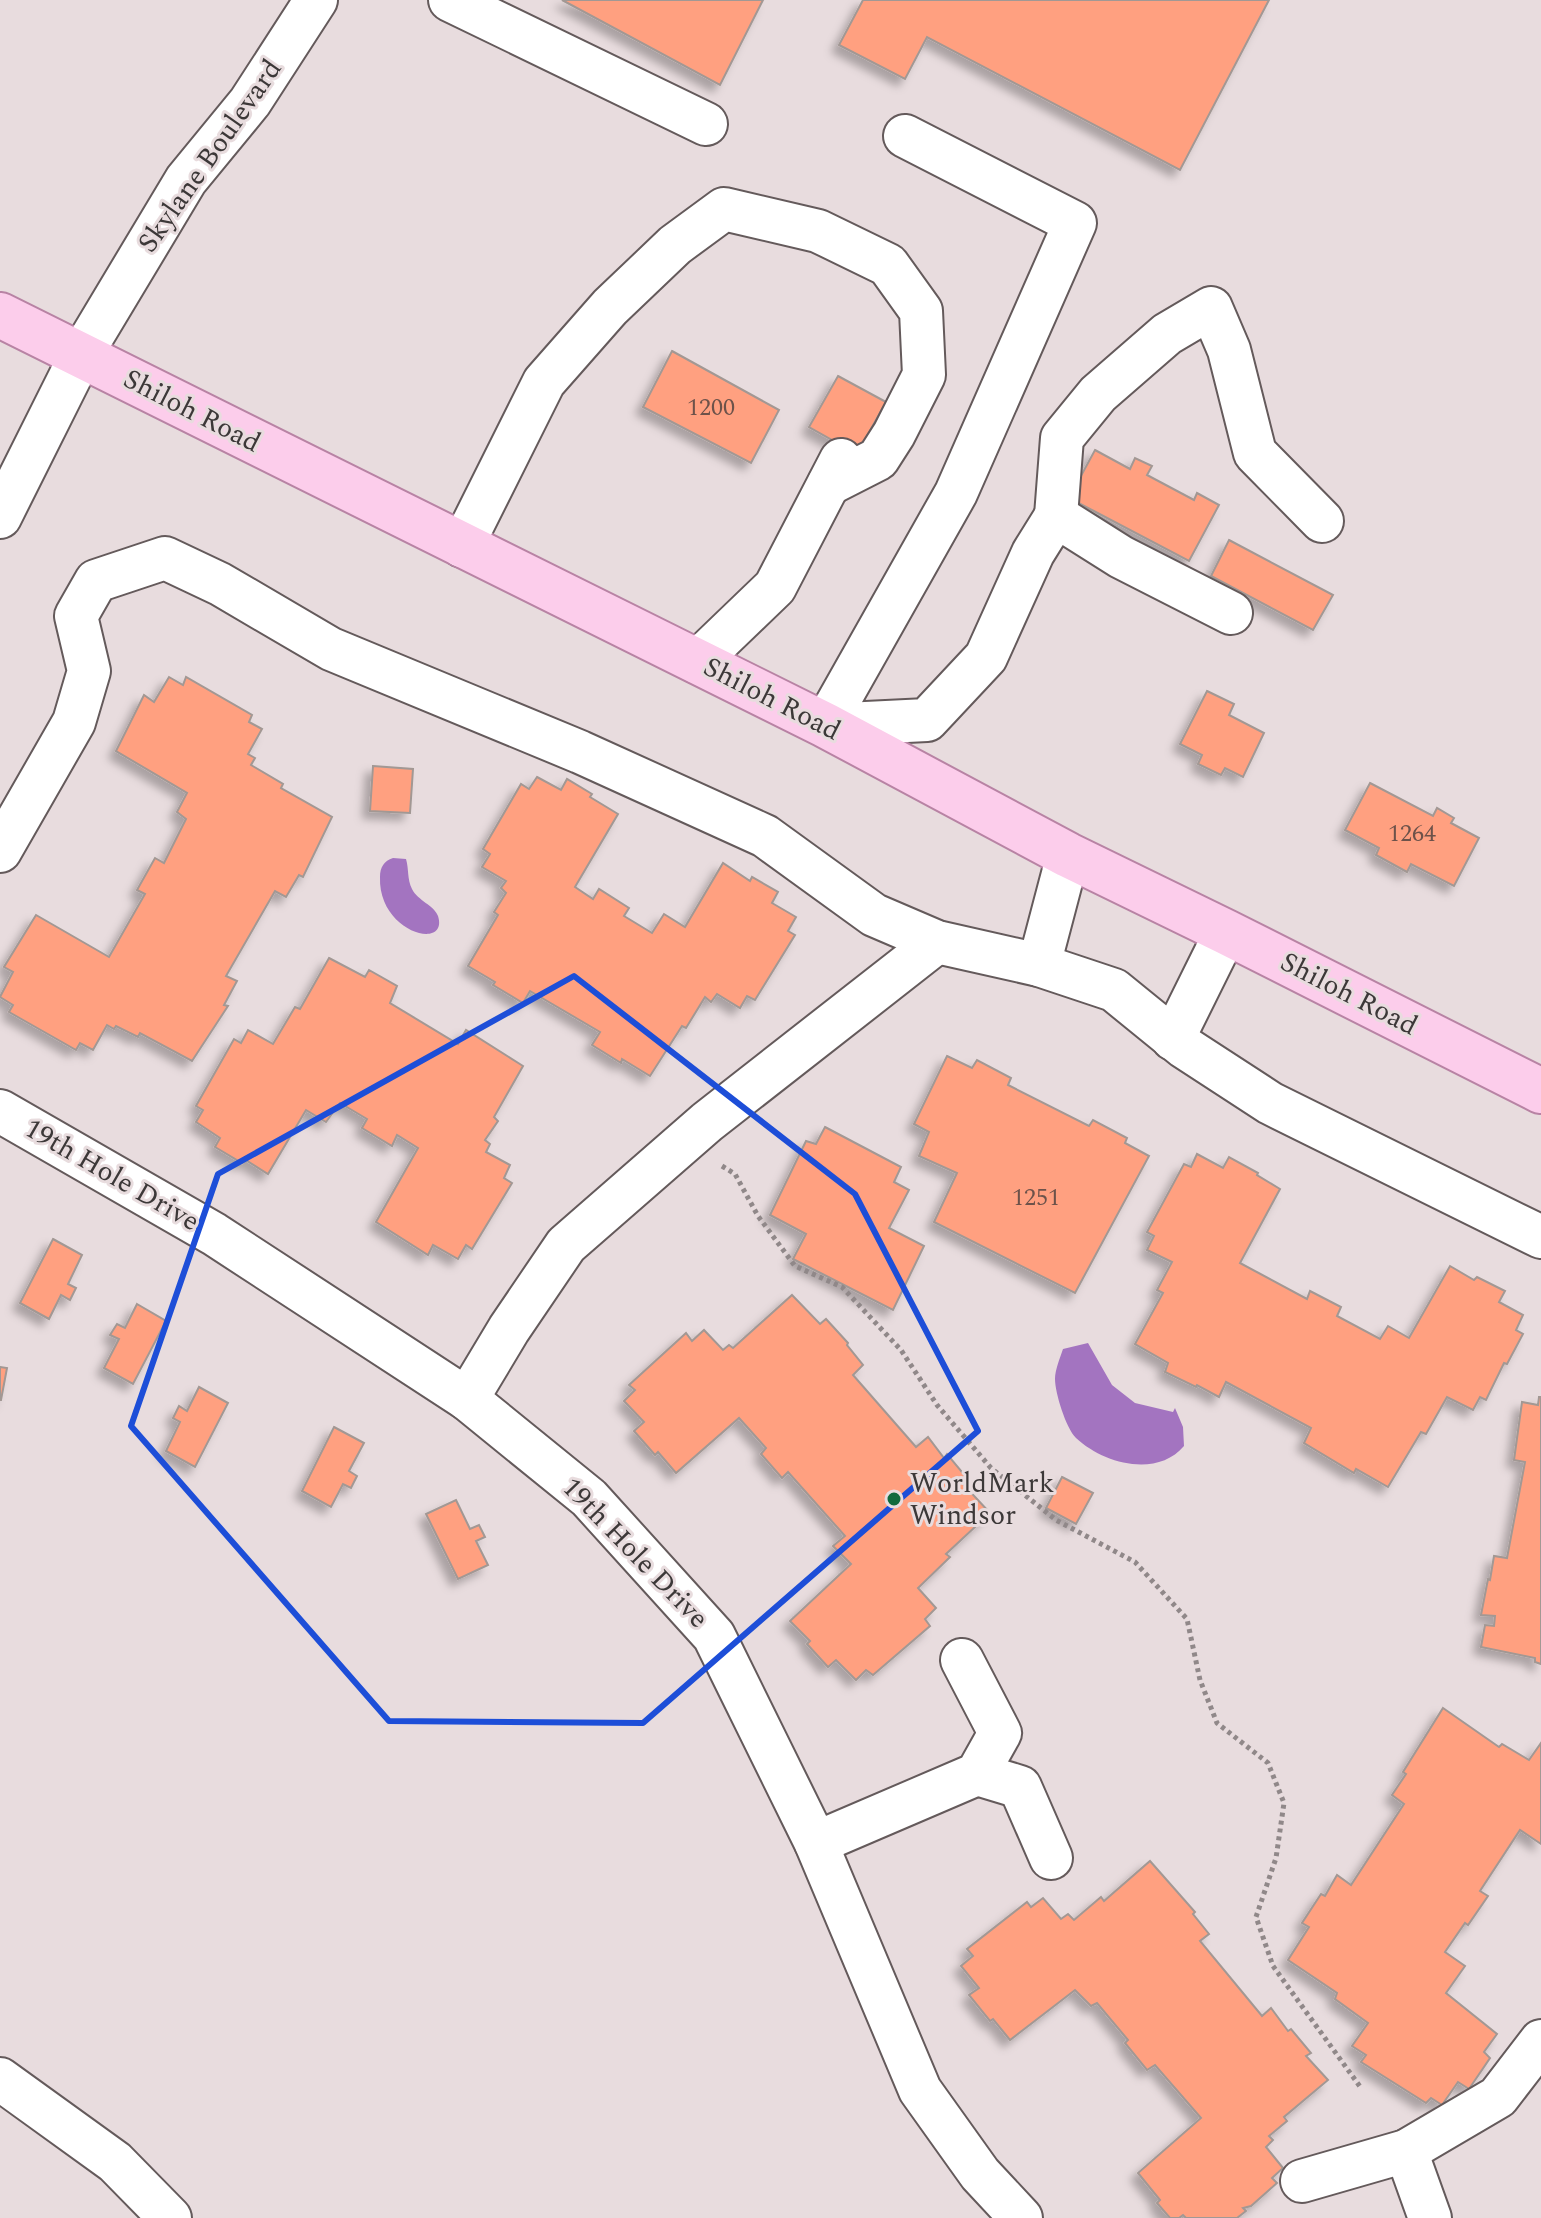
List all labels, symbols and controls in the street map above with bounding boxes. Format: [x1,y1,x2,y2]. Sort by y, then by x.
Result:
street label: Skylane Boulevard [127,50,293,262]
street label: Shiloh Road [116,358,268,464]
house number: 1200 [687,390,735,426]
street label: Shiloh Road [696,646,848,752]
house number: 1264 [1388,816,1436,852]
street label: Shiloh Road [1273,941,1425,1047]
street label: 19th Hole Drive [16,1107,208,1243]
house number: 1251 [1012,1180,1060,1216]
place label: WorldMark Windsor [910,1462,1054,1537]
street label: 19th Hole Drive [551,1467,719,1639]
marker: WorldMark Windsor [885,1490,903,1508]

